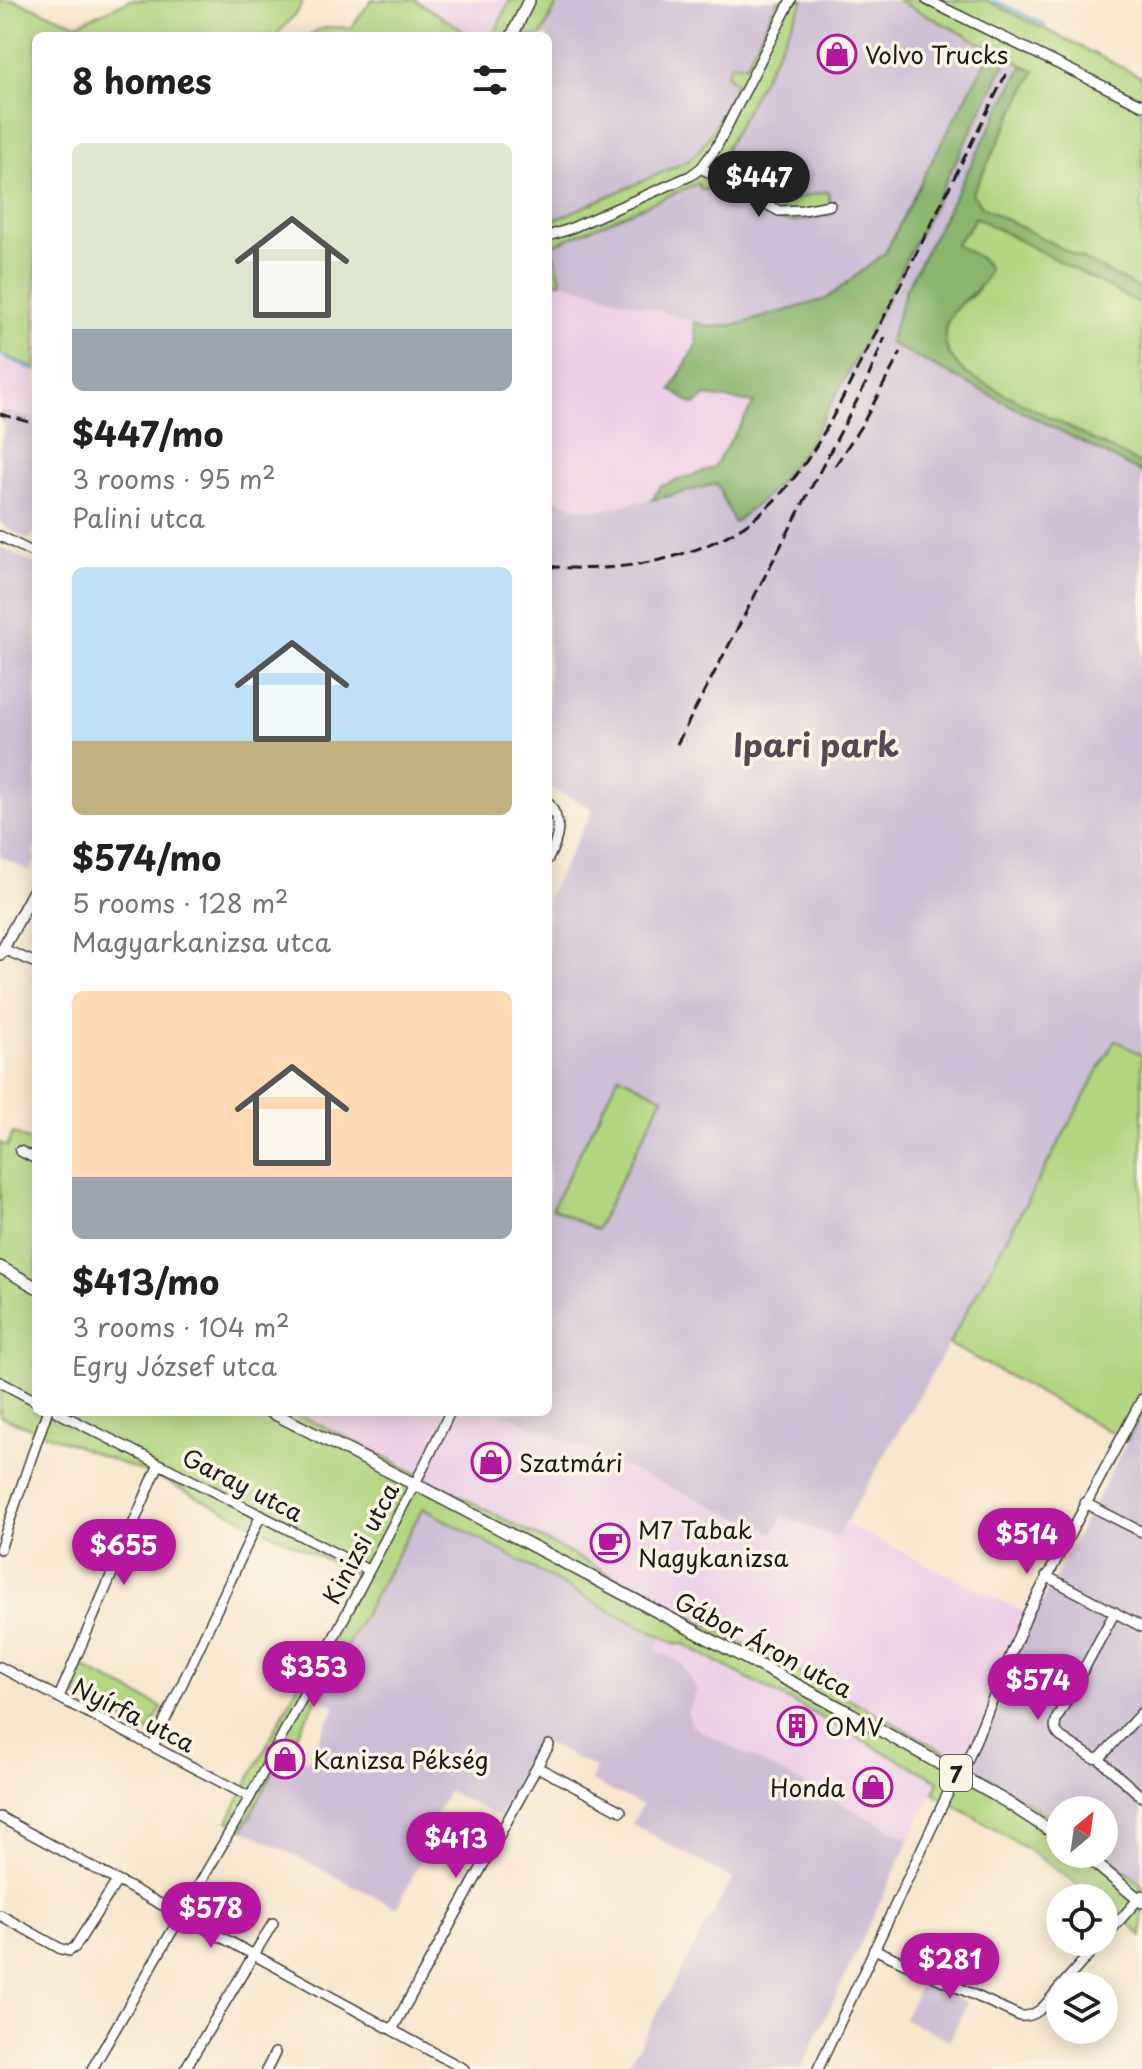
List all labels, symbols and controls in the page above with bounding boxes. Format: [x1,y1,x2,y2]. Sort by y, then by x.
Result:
shop icon: Volvo Trucks [816,33,858,75]
place label: Volvo Trucks [865,36,1008,72]
text: 8 homes [72,54,212,106]
icon: filters [468,58,512,102]
pin: $447 [712,151,806,219]
text: $447 [726,157,792,196]
icon: home [220,195,364,339]
text: $447/mo [72,407,223,459]
text: 3 rooms · 95 m² [72,459,276,498]
text: Palini utca [72,498,205,537]
icon: home [220,619,364,763]
district label: Ipari park [733,720,899,768]
text: $574/mo [72,831,221,883]
text: 5 rooms · 128 m² [72,883,288,922]
text: Magyarkanizsa utca [72,922,331,961]
icon: home [220,1043,364,1187]
text: $413/mo [72,1255,219,1307]
text: 3 rooms · 104 m² [72,1307,290,1346]
text: Egry József utca [72,1346,277,1385]
street label: Garay utca [176,1438,310,1530]
shop icon: Szatmári [470,1441,512,1483]
place label: Szatmári [519,1444,623,1480]
street label: Kinizsi utca [313,1476,407,1610]
pin: $514 [980,1508,1074,1576]
place label: M7 Tabak Nagykanizsa [638,1511,788,1575]
text: $514 [996,1514,1058,1553]
pin: $655 [77,1519,171,1587]
cafe icon: M7 Tabak Nagykanizsa [589,1522,631,1564]
text: $655 [90,1525,158,1564]
street label: Gábor Áron utca [669,1582,859,1706]
pin: $353 [267,1641,361,1709]
text: $353 [280,1647,348,1686]
pin: $574 [991,1654,1085,1722]
text: $574 [1006,1660,1070,1699]
street label: Nyírfa utca [66,1668,202,1760]
building icon: OMV [776,1705,818,1747]
place label: OMV [825,1708,883,1744]
shop icon: Kanizsa Pékség [264,1738,306,1780]
place label: Kanizsa Pékség [313,1741,489,1777]
road number: 7 [940,1755,972,1791]
shop icon: Honda [852,1766,894,1808]
place label: Honda [770,1769,845,1805]
north arrow [1046,1796,1118,1868]
map controls [1046,1796,1118,2044]
pin: $413 [409,1812,503,1880]
text: $413 [424,1818,488,1857]
pin: $578 [164,1882,258,1950]
button: locate [1046,1884,1118,1956]
text: $578 [179,1888,243,1927]
pin: $281 [903,1933,997,2001]
text: $281 [918,1939,982,1978]
button: layers [1046,1972,1118,2044]

